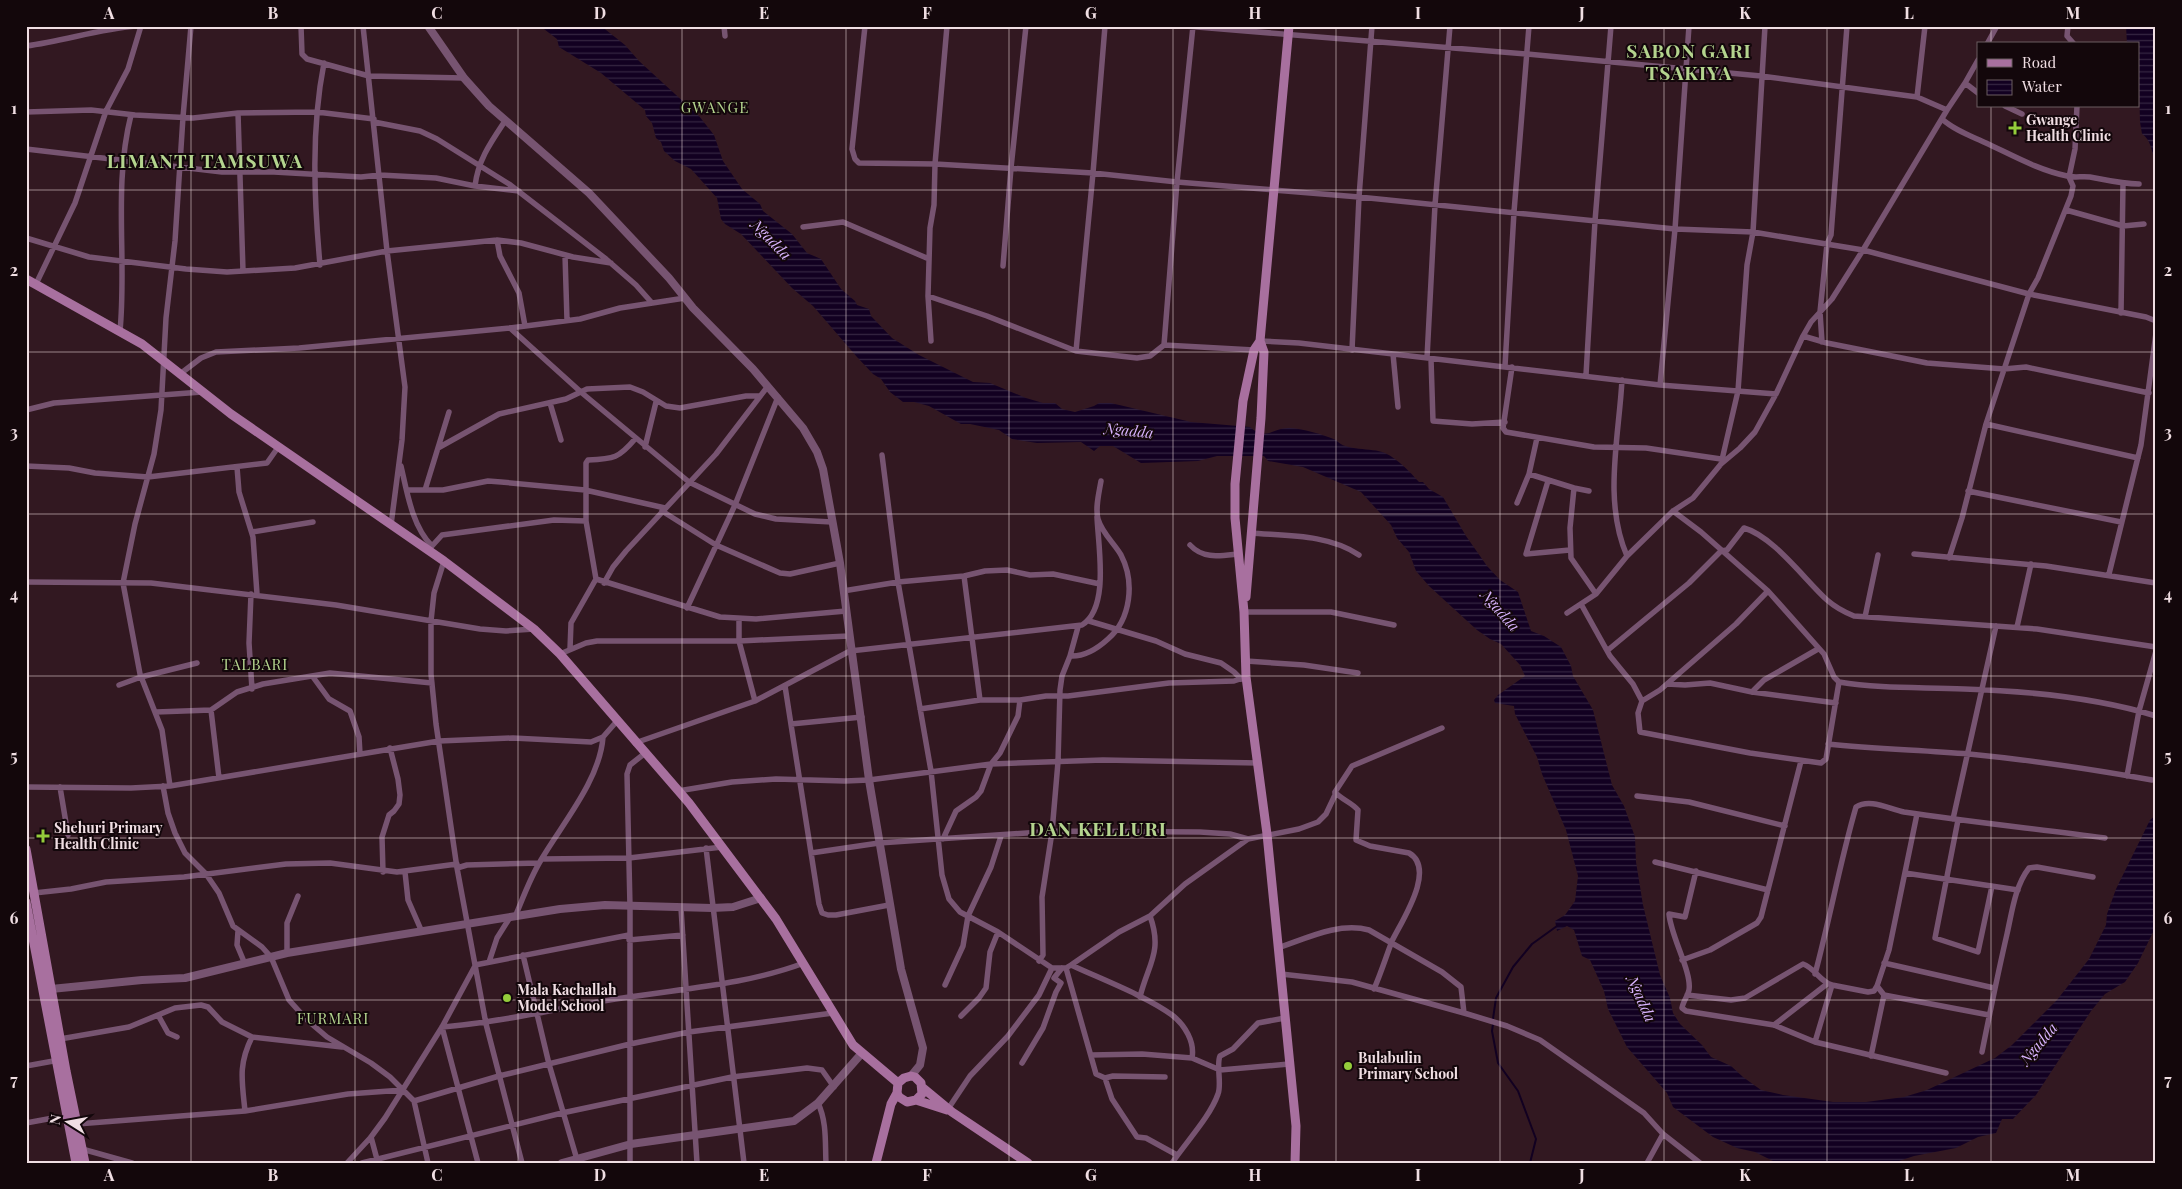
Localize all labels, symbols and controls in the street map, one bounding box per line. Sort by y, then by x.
text: A [103,2,115,23]
text: B [268,2,279,23]
text: C [431,2,443,23]
text: D [594,2,606,23]
text: E [759,2,769,23]
text: F [922,2,932,23]
text: G [1085,2,1097,23]
text: H [1249,2,1262,23]
text: I [1415,2,1421,23]
text: J [1578,2,1585,23]
text: K [1739,2,1751,23]
text: L [1904,2,1914,23]
text: M [2066,2,2081,23]
district label: SABON GARI TSAKIYA [1626,37,1752,85]
legend [1977,42,2140,108]
text: Road [2022,52,2056,72]
text: Water [2021,76,2062,96]
text: 1 [11,97,17,118]
district label: GWANGE [681,97,749,117]
text: 1 [2165,97,2171,118]
place label: Gwange Health Clinic [2026,110,2111,145]
marker: Gwange Health Clinic [2008,121,2022,135]
district label: LIMANTI TAMSUWA [107,147,303,173]
water label: Ngadda [746,213,796,264]
text: 2 [10,259,18,280]
text: 2 [2164,259,2172,280]
water label: Ngadda [1102,417,1155,443]
text: 3 [10,421,18,442]
text: 3 [2164,421,2172,442]
text: 4 [10,583,18,604]
text: 4 [2164,583,2172,604]
water label: Ngadda [1476,584,1524,636]
district label: TALBARI [222,654,288,674]
text: 5 [10,745,18,766]
text: 5 [2164,745,2172,766]
district label: DAN KELLURI [1029,815,1167,841]
place label: Shehuri Primary Health Clinic [54,818,163,853]
marker: Shehuri Primary Health Clinic [36,829,50,843]
text: 6 [10,907,19,928]
text: 6 [2164,907,2173,928]
water label: Ngadda [1622,970,1661,1025]
place label: Mala Kachallah Model School [517,980,617,1015]
marker: Mala Kachallah Model School [501,992,513,1004]
district label: FURMARI [297,1008,369,1028]
water label: Ngadda [2014,1018,2062,1070]
place label: Bulabulin Primary School [1358,1048,1459,1083]
marker: Bulabulin Primary School [1342,1060,1354,1072]
text: 7 [10,1069,18,1090]
text: 7 [2164,1069,2172,1090]
north arrow [42,1096,92,1146]
text: N [44,1113,65,1126]
text: A [103,1164,115,1185]
text: B [268,1164,279,1185]
text: C [431,1164,443,1185]
text: D [594,1164,606,1185]
text: E [759,1164,769,1185]
text: F [922,1164,932,1185]
text: G [1085,1164,1097,1185]
text: H [1249,1164,1262,1185]
text: I [1415,1164,1421,1185]
text: J [1578,1164,1585,1185]
text: K [1739,1164,1751,1185]
text: L [1904,1164,1914,1185]
text: M [2066,1164,2081,1185]

